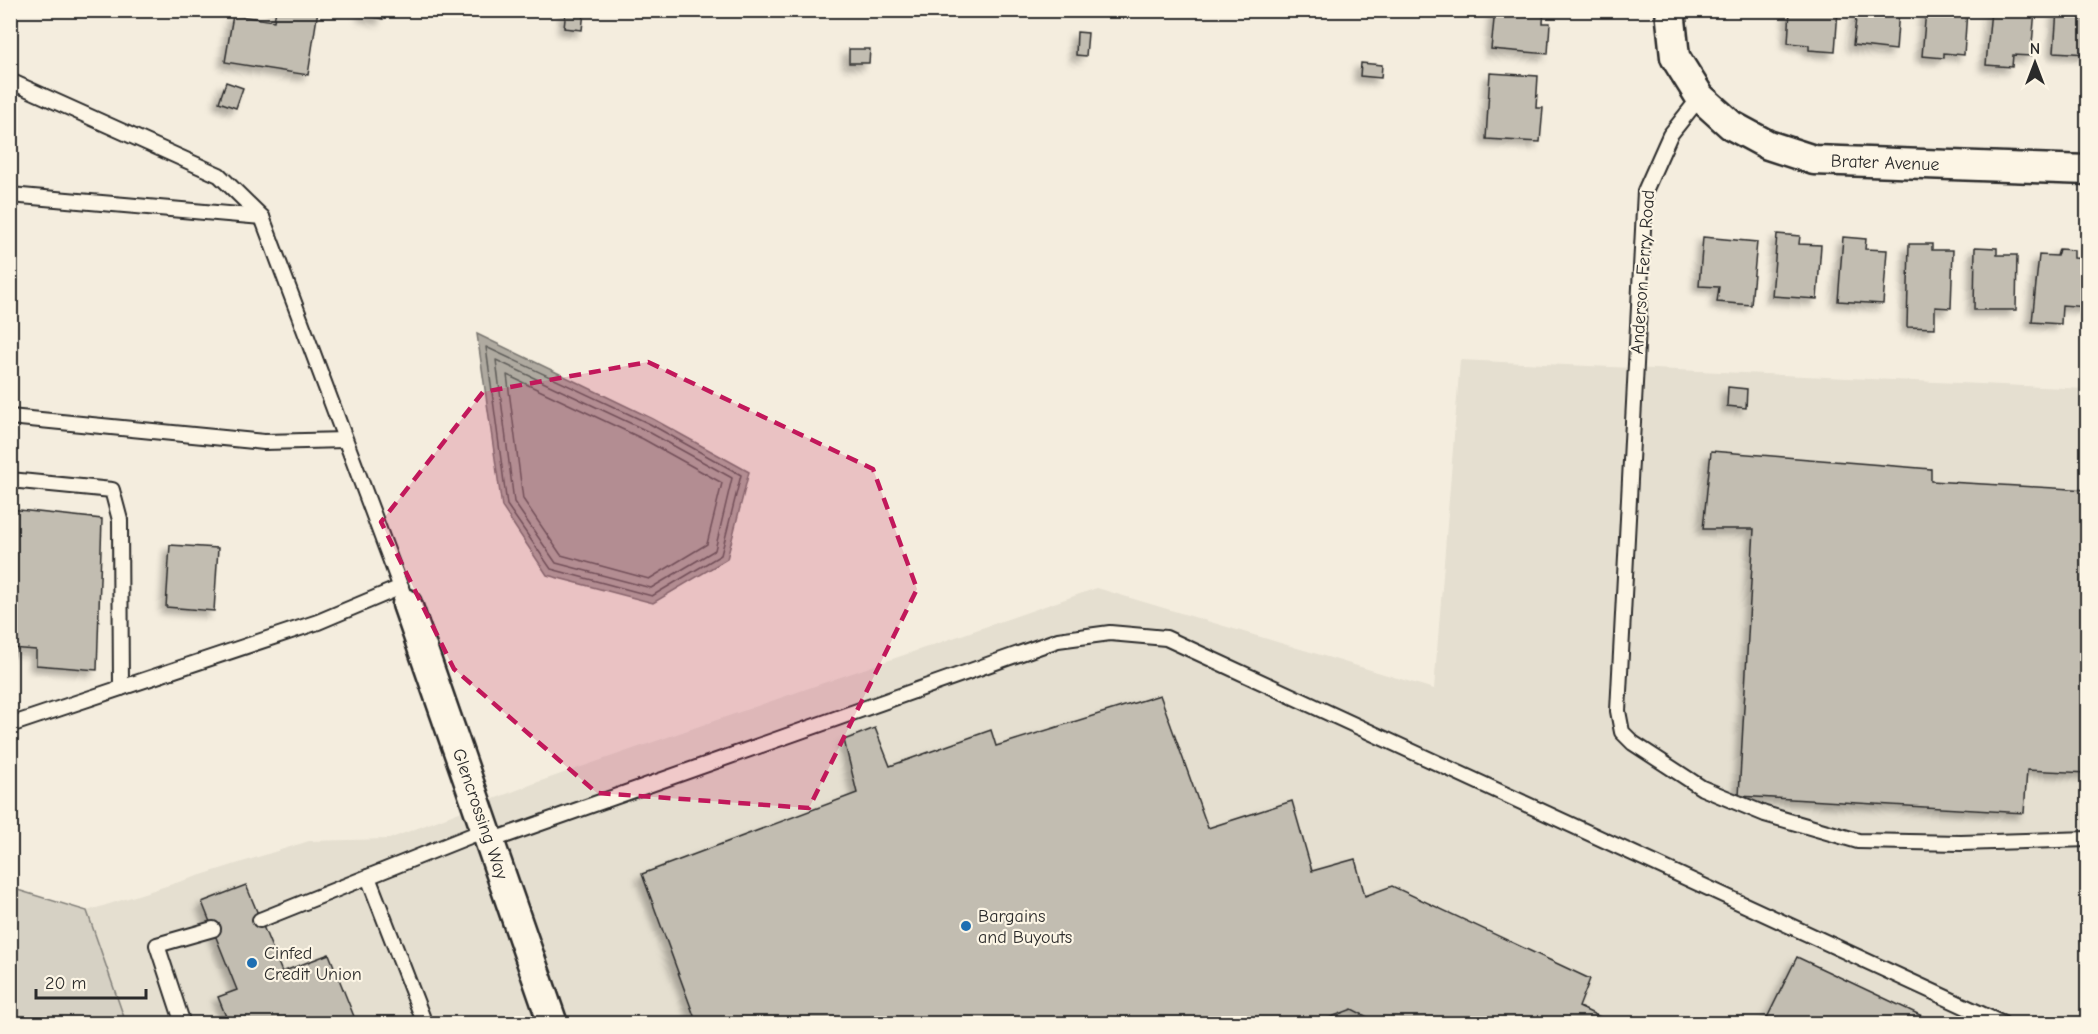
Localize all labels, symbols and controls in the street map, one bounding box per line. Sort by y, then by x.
north arrow [2005,33,2065,93]
text: N [2030,40,2040,58]
street label: Brater Avenue [1830,151,1940,175]
street label: Anderson Ferry Road [1627,189,1659,355]
street label: Glencrossing Way [448,746,513,883]
place label: Bargains and Buyouts [978,906,1072,948]
marker: Bargains and Buyouts [959,919,973,933]
place label: Cinfed Credit Union [264,943,362,985]
marker: Cinfed Credit Union [245,956,259,970]
scale bar [36,962,146,1000]
text: 20 m [45,973,86,994]

